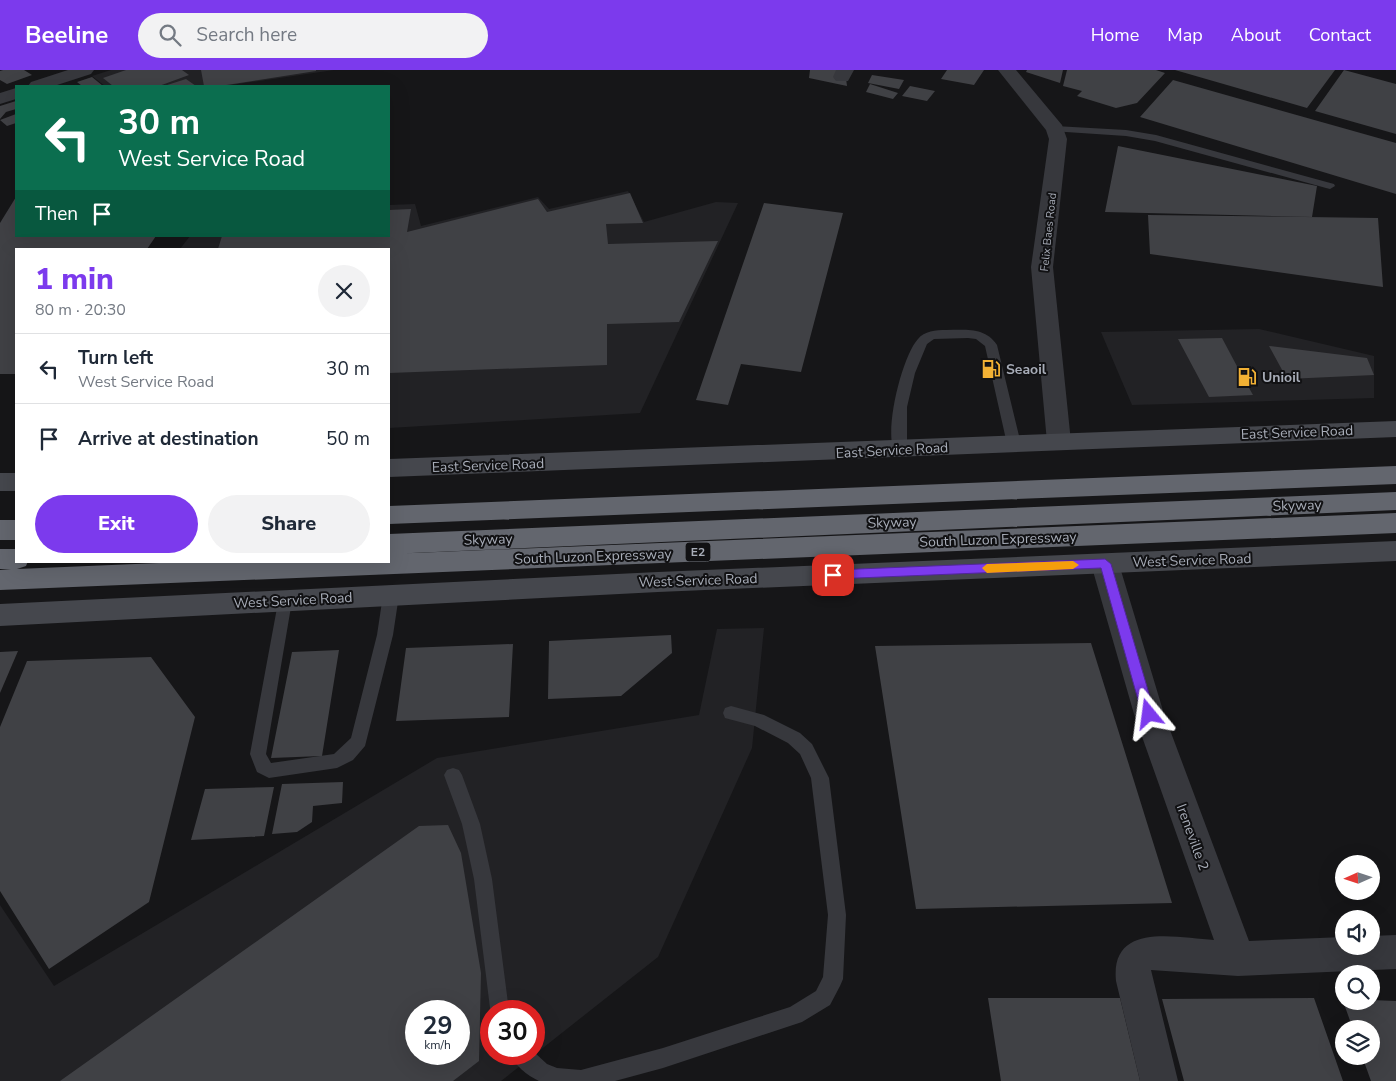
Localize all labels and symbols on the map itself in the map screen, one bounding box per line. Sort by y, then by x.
street label: Felix Baes Road [1037,192,1060,272]
fuel station icon: Seaoil [980,358,1002,380]
place label: Seaoil [1006,360,1047,379]
fuel station icon: Unioil [1236,366,1258,388]
place label: Unioil [1262,368,1301,387]
street label: East Service Road [1240,421,1354,444]
street label: East Service Road [835,438,949,463]
street label: East Service Road [431,454,545,477]
street label: Skyway [1272,495,1323,516]
street label: Skyway [867,512,918,533]
street label: South Luzon Expressway [919,527,1078,552]
street label: Skyway [463,529,514,550]
road number: E2 [686,542,710,562]
street label: South Luzon Expressway [514,544,673,569]
street label: West Service Road [1132,549,1252,572]
pin [812,554,854,596]
street label: West Service Road [638,569,758,592]
street label: West Service Road [233,588,353,613]
position arrow [1122,687,1174,739]
street label: Ireneville 2 [1172,801,1213,873]
north arrow [1335,855,1380,900]
speed limit sign: 30 [480,1000,545,1065]

